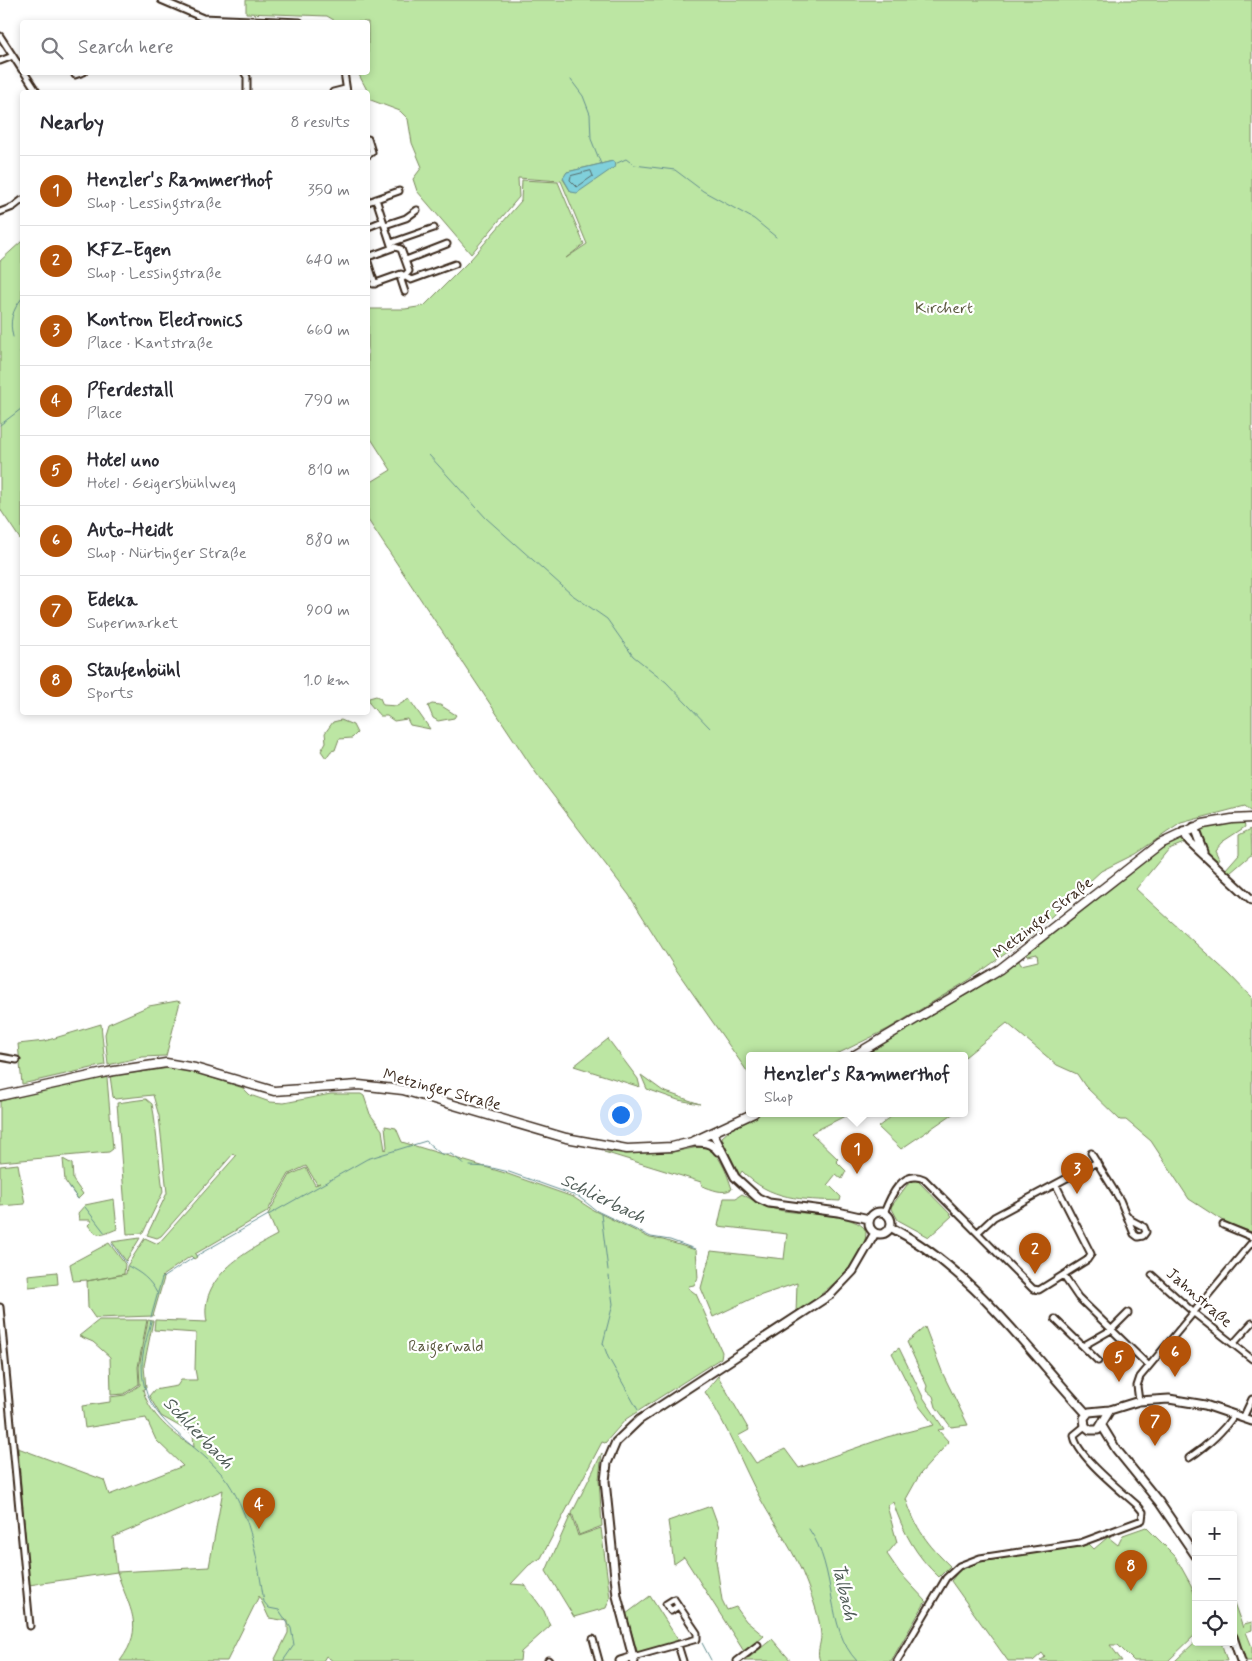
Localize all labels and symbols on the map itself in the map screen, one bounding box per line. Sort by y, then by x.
park label: Kirchert [915,298,973,319]
street label: Metzinger Straße [989,872,1098,964]
street label: Metzinger Straße [380,1064,504,1117]
your location [608,1102,634,1128]
pin: 1 [841,1133,873,1174]
pin: 3 [1061,1153,1093,1194]
water label: Schlierbach [557,1168,650,1230]
pin: 2 [1019,1233,1051,1274]
street label: Jahnstraße [1162,1263,1237,1333]
park label: Raigerwald [408,1336,484,1358]
pin: 6 [1159,1336,1191,1377]
pin: 5 [1103,1341,1135,1382]
water label: Schlierbach [158,1392,239,1475]
pin: 7 [1139,1405,1171,1446]
pin: 4 [243,1488,275,1529]
pin: 8 [1115,1550,1147,1591]
water label: Talbach [826,1561,862,1623]

